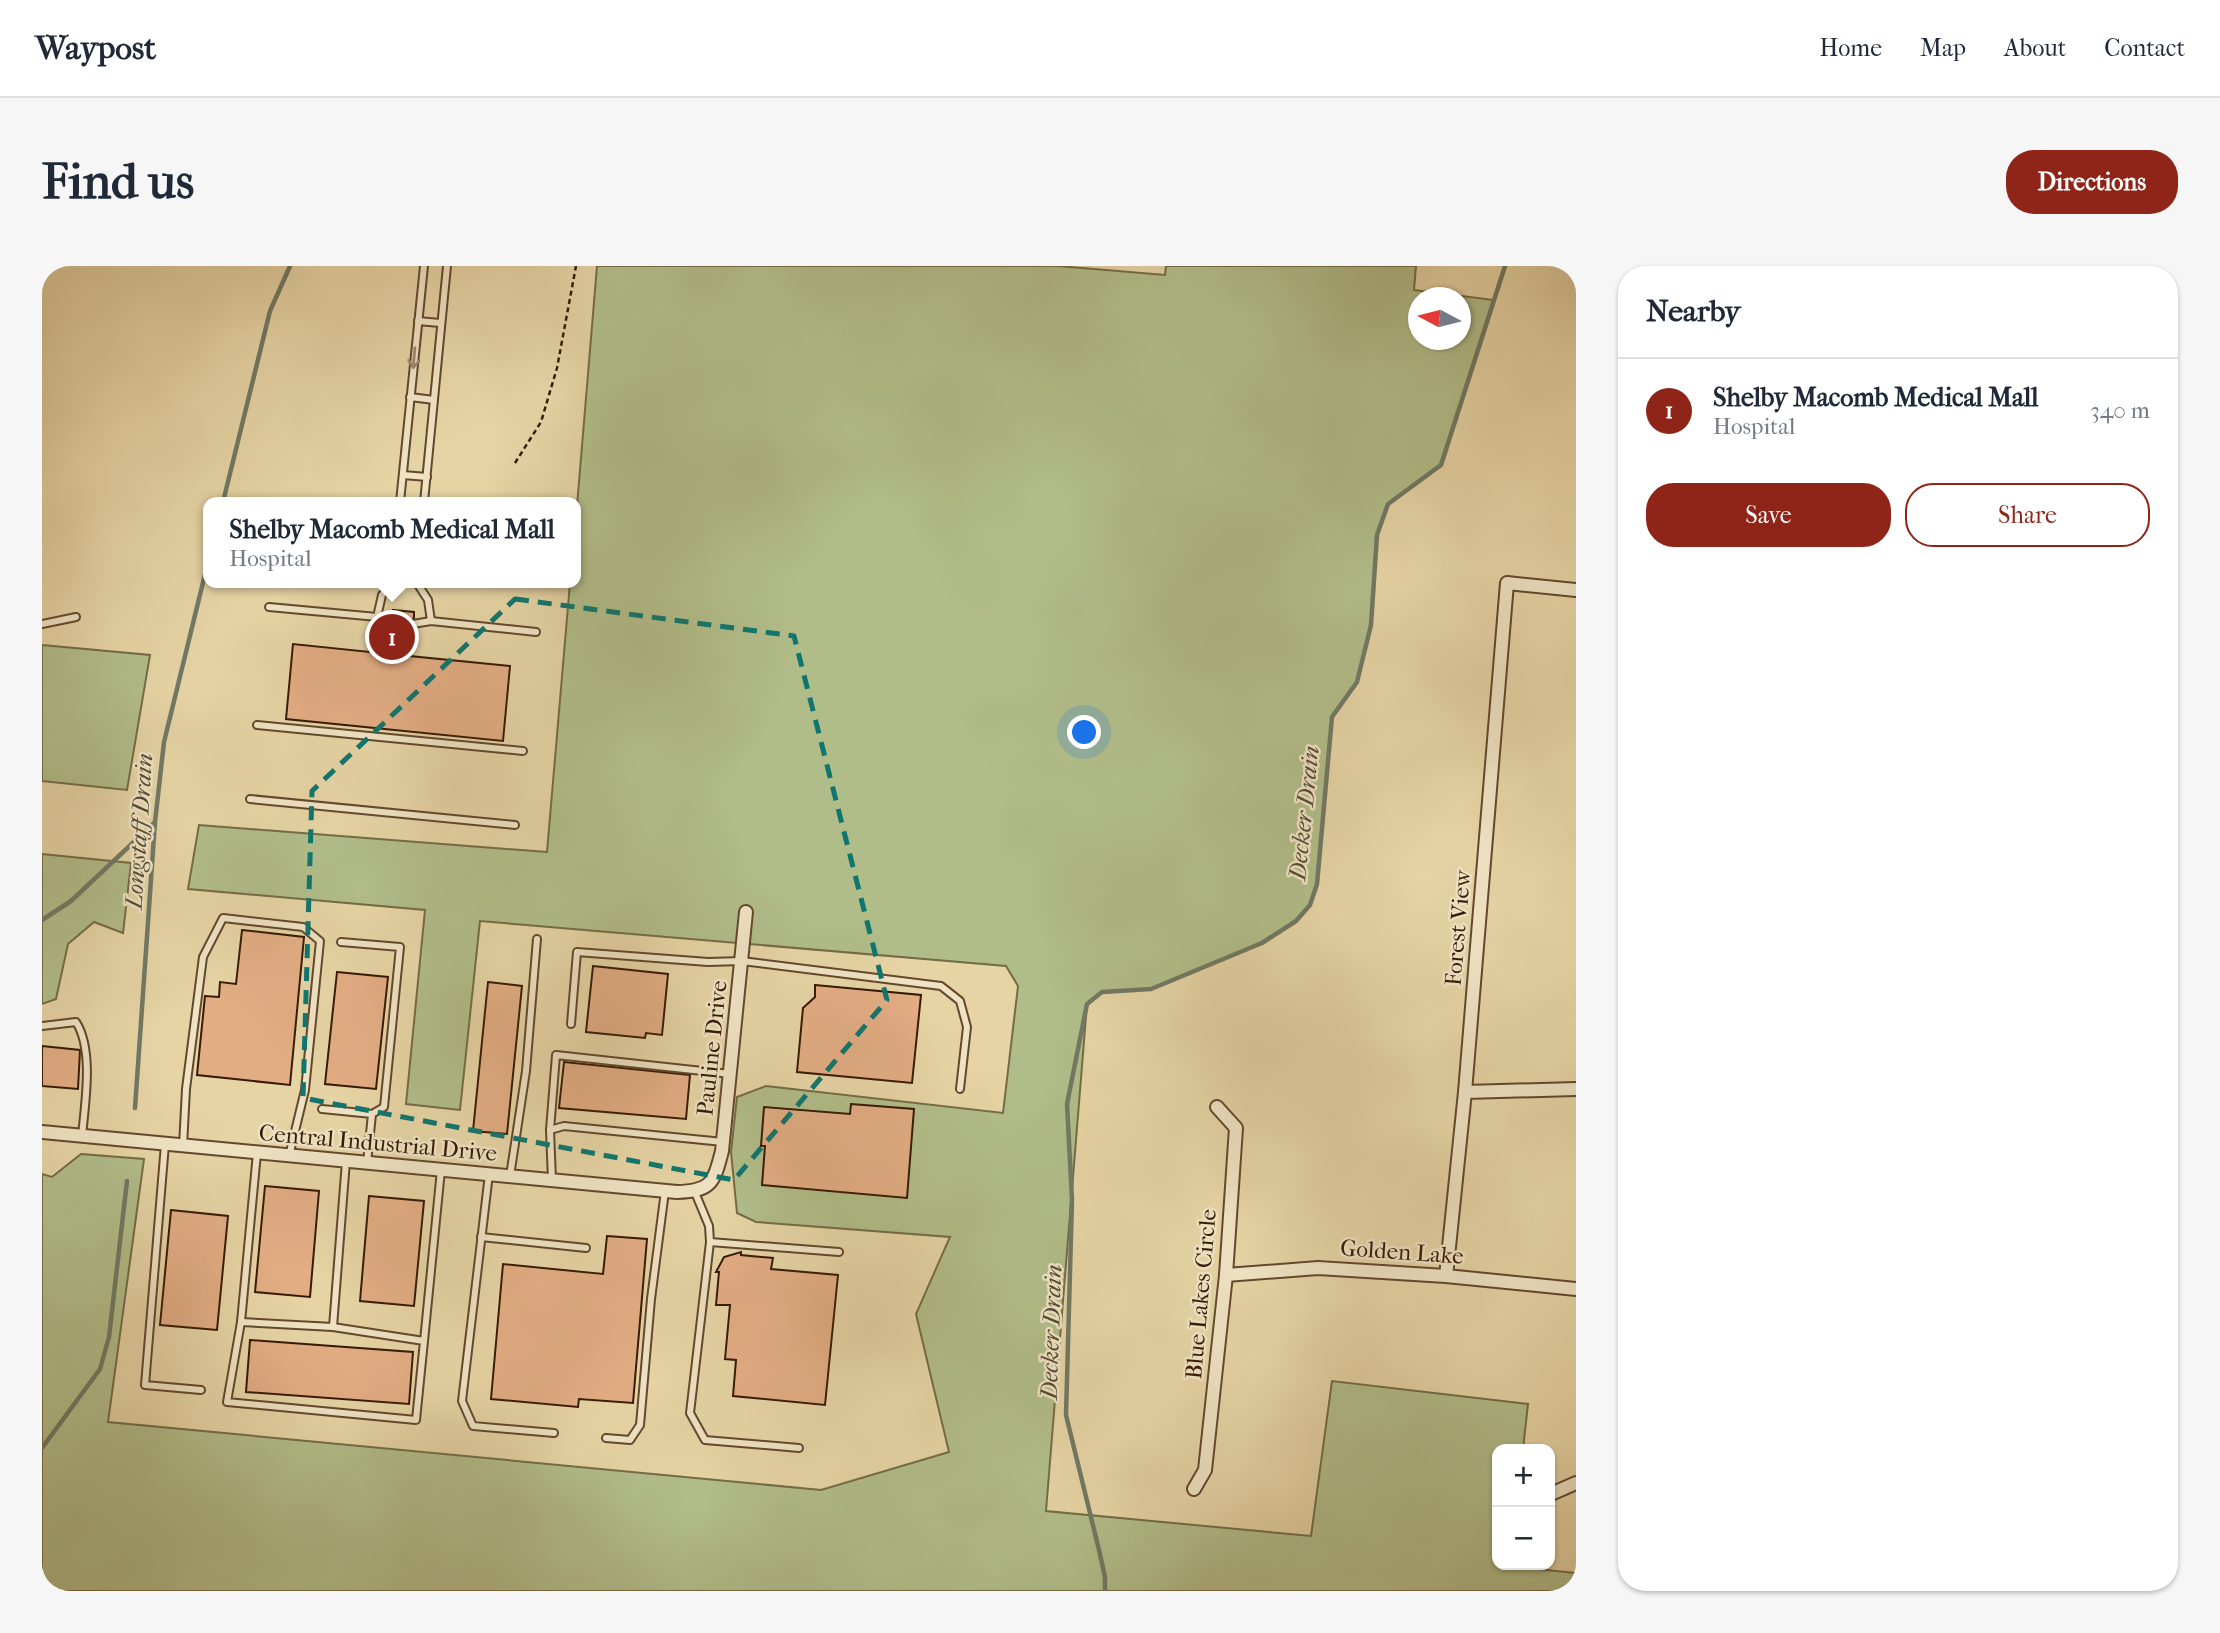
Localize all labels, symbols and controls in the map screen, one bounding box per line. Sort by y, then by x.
text: Waypost [35,29,156,68]
text: Home [1820,34,1882,62]
text: Map [1920,34,1966,62]
text: About [2004,34,2066,62]
text: Contact [2104,34,2185,62]
button: Directions [2006,150,2178,214]
text: Find us [42,153,194,211]
north arrow [1408,287,1471,350]
text: Nearby [1646,294,1741,329]
one-way arrow [407,346,420,369]
text: Shelby Macomb Medical Mall [1713,382,2039,413]
text: 1 [1665,397,1673,424]
text: 340 m [2090,397,2150,424]
text: Hospital [1713,413,1795,440]
button: Save [1646,483,1891,547]
button: Share [1905,483,2150,547]
popup [203,497,581,588]
text: Shelby Macomb Medical Mall [229,514,555,545]
text: Hospital [229,545,312,572]
pin: 1 [369,611,415,663]
your location [1067,715,1101,749]
water label: Decker Drain [1283,744,1325,884]
water label: Longstaff Drain [119,752,158,912]
street label: Forest View [1439,868,1477,987]
street label: Pauline Drive [691,979,733,1117]
street label: Central Industrial Drive [258,1119,498,1167]
street label: Blue Lakes Circle [1180,1208,1222,1380]
street label: Golden Lake [1339,1234,1465,1270]
water label: Decker Drain [1035,1264,1067,1402]
map controls [1492,1444,1555,1570]
button: + [1492,1444,1555,1507]
button: − [1492,1507,1555,1570]

